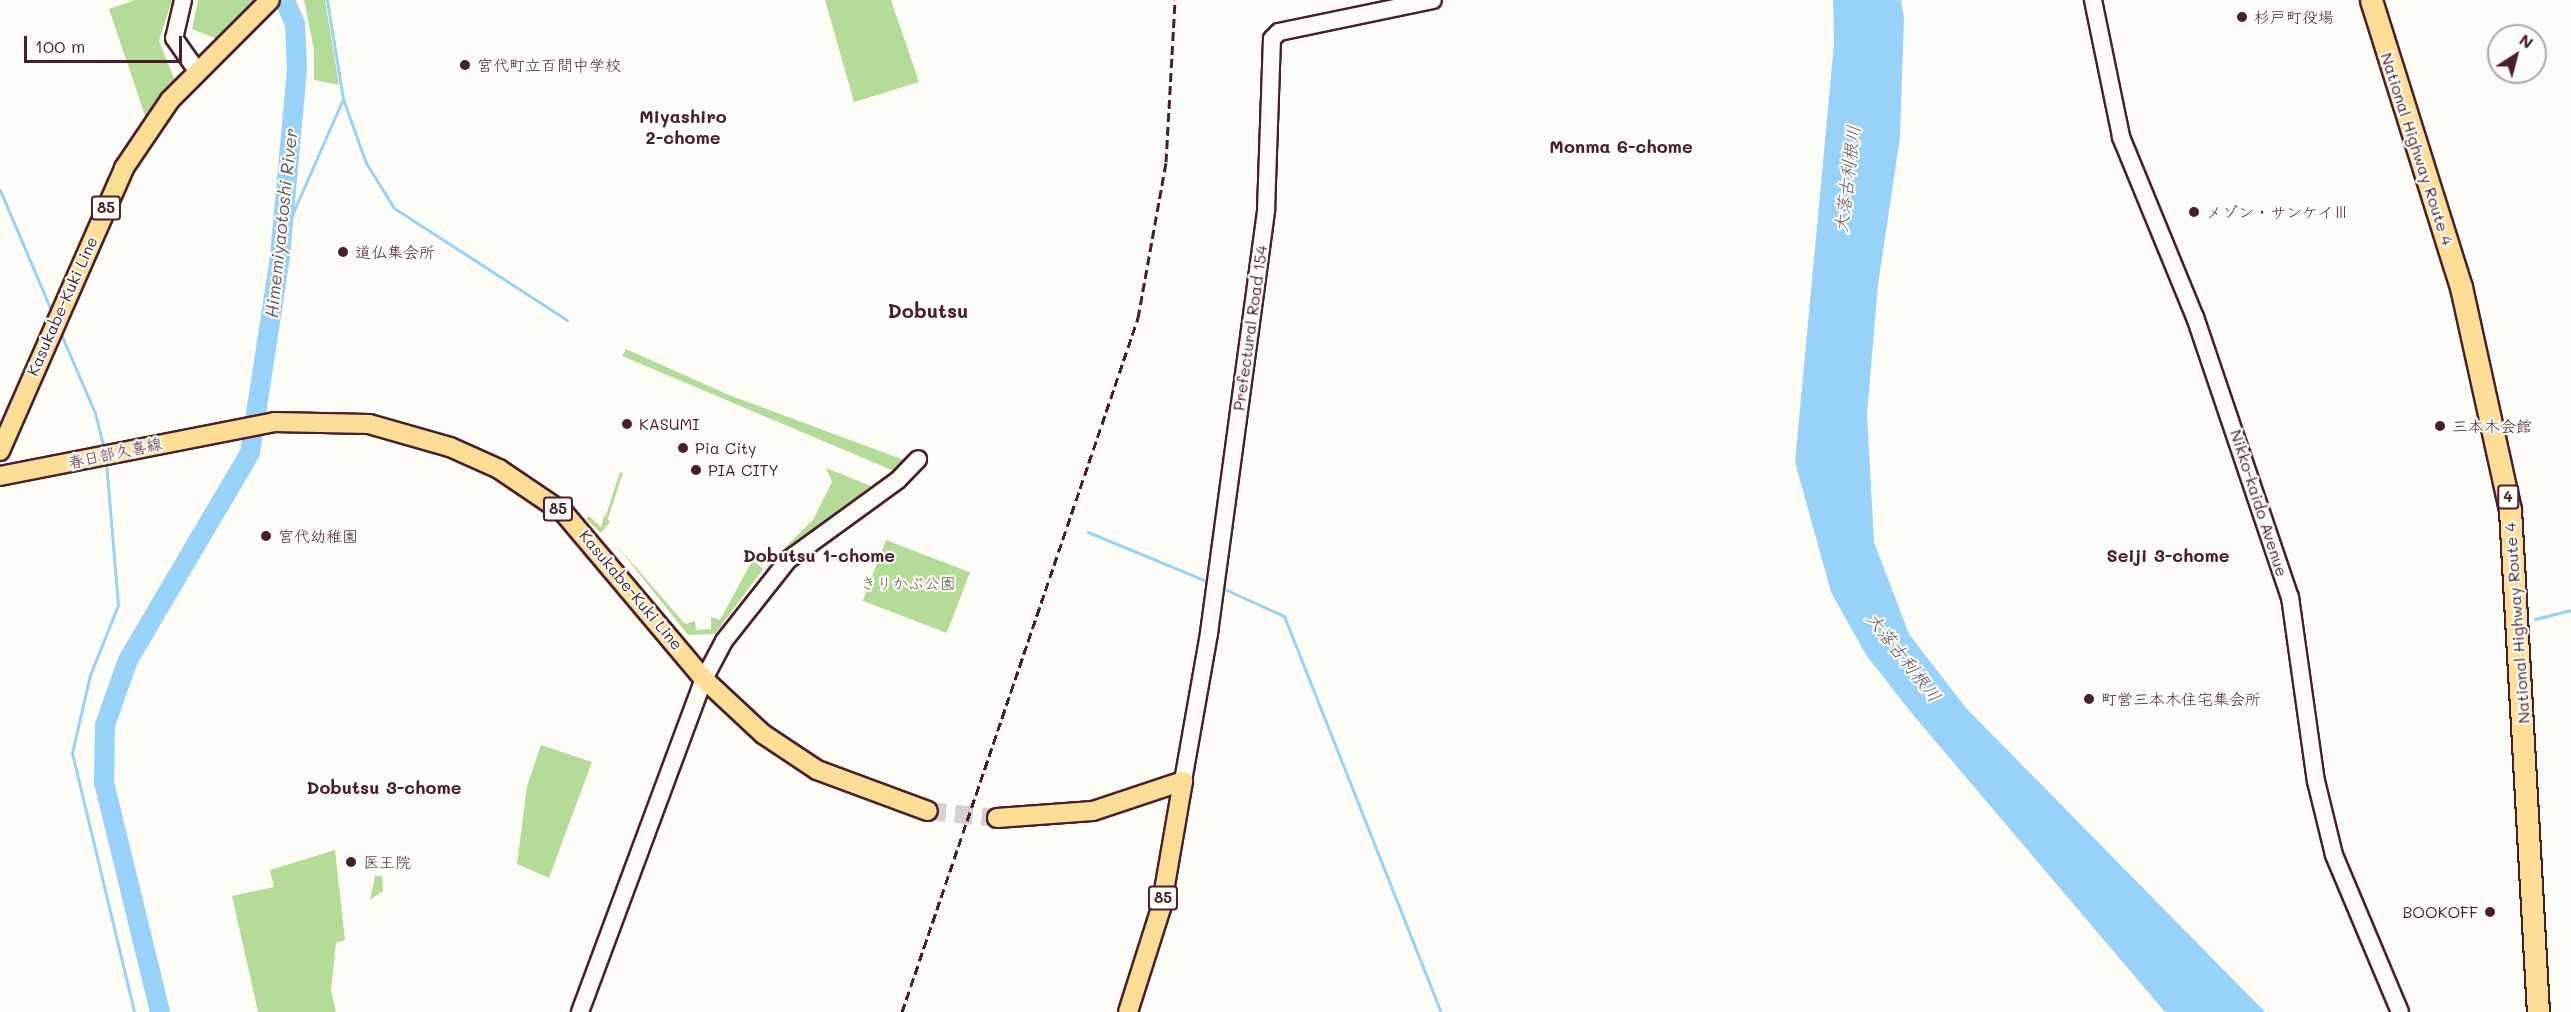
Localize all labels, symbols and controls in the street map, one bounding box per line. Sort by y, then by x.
place label: 杉戸町役場 [2254,7,2334,27]
marker: 杉戸町役場 [2235,10,2249,24]
scale bar [27,24,184,62]
north arrow [2487,24,2547,84]
text: N [2516,29,2538,53]
text: 100 m [35,34,85,58]
street label: National Highway Route 4 [2377,50,2457,248]
place label: 宮代町立百間中学校 [477,55,621,75]
marker: 宮代町立百間中学校 [458,58,472,72]
district label: Miyashiro 2-chome [639,106,727,148]
water label: 大落古利根川 [1830,124,1864,234]
water label: Himemiyaotoshi River [260,127,302,319]
district label: Monma 6-chome [1549,135,1693,157]
road number: 85 [90,196,122,220]
place label: メゾン・サンケイⅢ [2206,202,2350,222]
marker: メゾン・サンケイⅢ [2187,205,2201,219]
street label: Kasukabe-Kuki Line [23,233,101,379]
place label: 道仏集会所 [355,242,435,262]
street label: Prefectural Road 154 [1229,244,1271,412]
marker: 道仏集会所 [336,245,350,259]
district label: Dobutsu [887,298,969,322]
place label: KASUMI [639,414,699,434]
place label: 三本木会館 [2452,416,2532,436]
marker: KASUMI [620,417,634,431]
marker: 三本木会館 [2433,419,2447,433]
street label: Nikko-kaido Avenue [2226,427,2292,579]
street label: 春日部久喜線 [66,434,164,472]
place label: Pia City [695,438,756,458]
marker: Pia City [676,441,690,455]
place label: PIA CITY [708,460,779,480]
marker: PIA CITY [689,463,703,477]
road number: 4 [2496,485,2520,509]
road number: 85 [542,497,574,521]
street label: National Highway Route 4 [2500,522,2534,724]
place label: 宮代幼稚園 [278,526,358,546]
street label: Kasukabe-Kuki Line [575,526,687,654]
marker: 宮代幼稚園 [259,529,273,543]
district label: Dobutsu 1-chome [743,544,895,566]
district label: Seiji 3-chome [2107,544,2229,566]
park label: きりかぶ公園 [860,573,956,593]
water label: 大落古利根川 [1862,608,1946,706]
place label: 町営三本木住宅集会所 [2101,689,2261,709]
marker: 町営三本木住宅集会所 [2082,692,2096,706]
district label: Dobutsu 3-chome [306,776,462,798]
place label: 医王院 [363,852,411,872]
marker: 医王院 [344,855,358,869]
road number: 85 [1146,886,1180,910]
place label: BOOKOFF [2402,902,2478,922]
marker: BOOKOFF [2483,905,2497,919]

